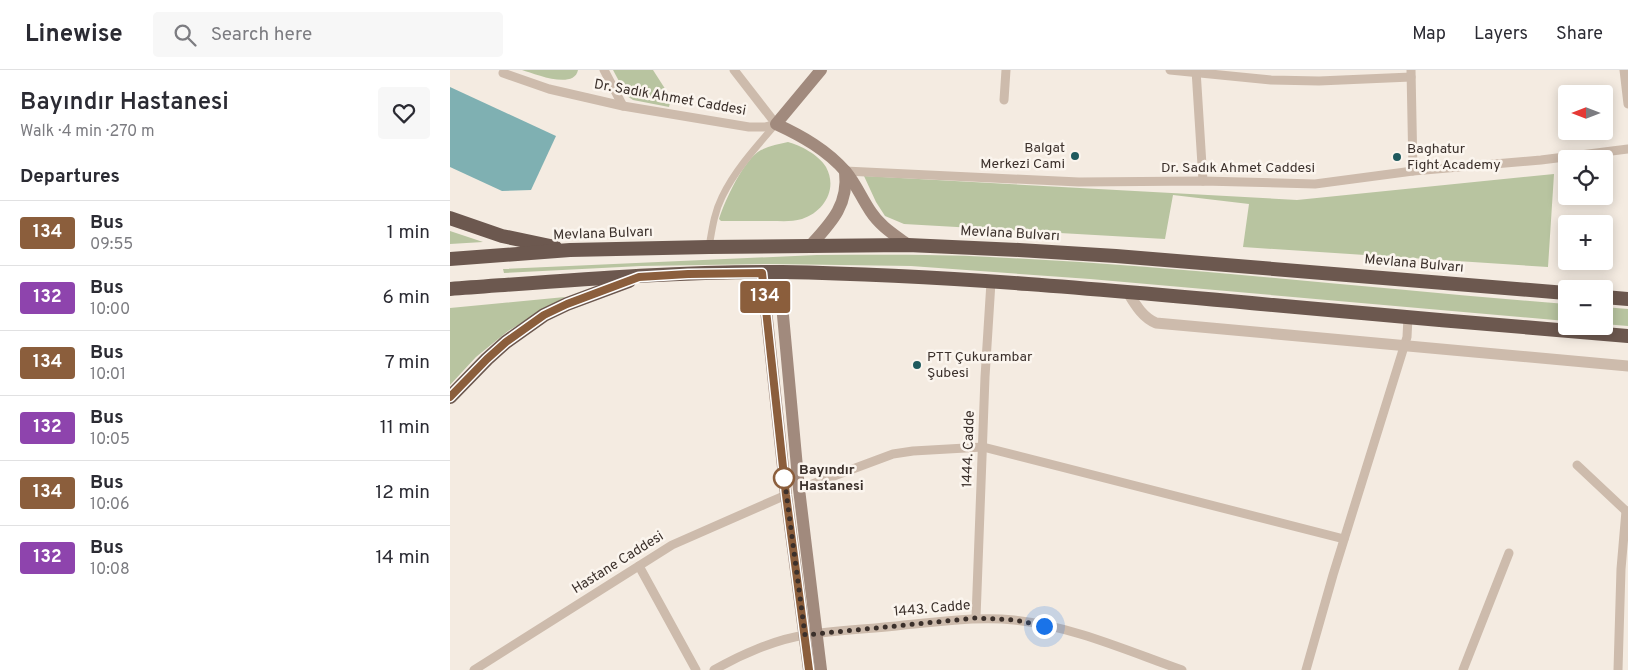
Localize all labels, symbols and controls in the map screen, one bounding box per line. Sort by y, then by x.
search box [153,12,503,57]
text: Linewise [25,20,123,50]
icon: search [171,21,199,49]
text: Search here [211,23,312,47]
text: Map [1412,23,1446,46]
text: Layers [1474,23,1528,46]
text: Share [1556,23,1603,46]
street label: Dr. Sadık Ahmet Caddesi [593,76,747,120]
north arrow [1558,85,1612,140]
map controls [1558,85,1613,335]
button: heart [378,87,430,139]
text: Bayındır Hastanesi [20,88,229,118]
text: Walk · 4 min · 270 m [20,122,155,142]
place label: Balgat Merkezi Cami [980,140,1065,173]
place label: Baghatur Fight Academy [1407,141,1501,174]
marker: Balgat Merkezi Cami [1069,150,1081,162]
button: locate [1558,150,1613,205]
marker: Baghatur Fight Academy [1391,151,1403,163]
street label: Dr. Sadık Ahmet Caddesi [1161,160,1315,177]
text: Departures [20,165,120,189]
text: Bus [90,211,124,235]
button: + [1558,215,1613,270]
text: 134 [33,221,62,244]
text: 1 min [387,221,430,245]
street label: Mevlana Bulvarı [960,223,1060,245]
street label: Mevlana Bulvarı [553,224,653,244]
text: 09:55 [90,235,133,255]
street label: Mevlana Bulvarı [1364,251,1464,277]
text: Bus [90,276,124,300]
button: − [1558,280,1613,335]
line badge: 134 [736,281,794,313]
text: 134 [750,285,780,308]
text: 132 [33,286,62,309]
text: 6 min [383,286,430,310]
text: 10:00 [90,300,130,320]
text: Bus [90,341,124,365]
place label: PTT Çukurambar Şubesi [927,349,1033,382]
text: 134 [33,351,62,374]
text: 7 min [385,351,430,375]
marker: PTT Çukurambar Şubesi [911,359,923,371]
text: 10:01 [90,365,126,385]
text: Bus [90,406,124,430]
street label: 1444. Cadde [959,410,979,488]
text: 132 [33,416,62,439]
text: 11 min [380,416,430,440]
text: 10:05 [90,430,130,450]
place label: Bayındır Hastanesi [799,462,864,495]
marker: Bayındır Hastanesi [773,467,795,489]
text: Bus [90,471,124,495]
text: 134 [33,481,62,504]
text: 12 min [375,481,430,505]
text: 10:06 [90,495,130,515]
street label: Hastane Caddesi [569,528,667,598]
text: Bus [90,536,124,560]
text: 132 [33,546,62,569]
text: 14 min [375,546,430,570]
text: 10:08 [90,560,130,580]
street label: 1443. Cadde [893,597,971,621]
your location [1032,614,1057,639]

